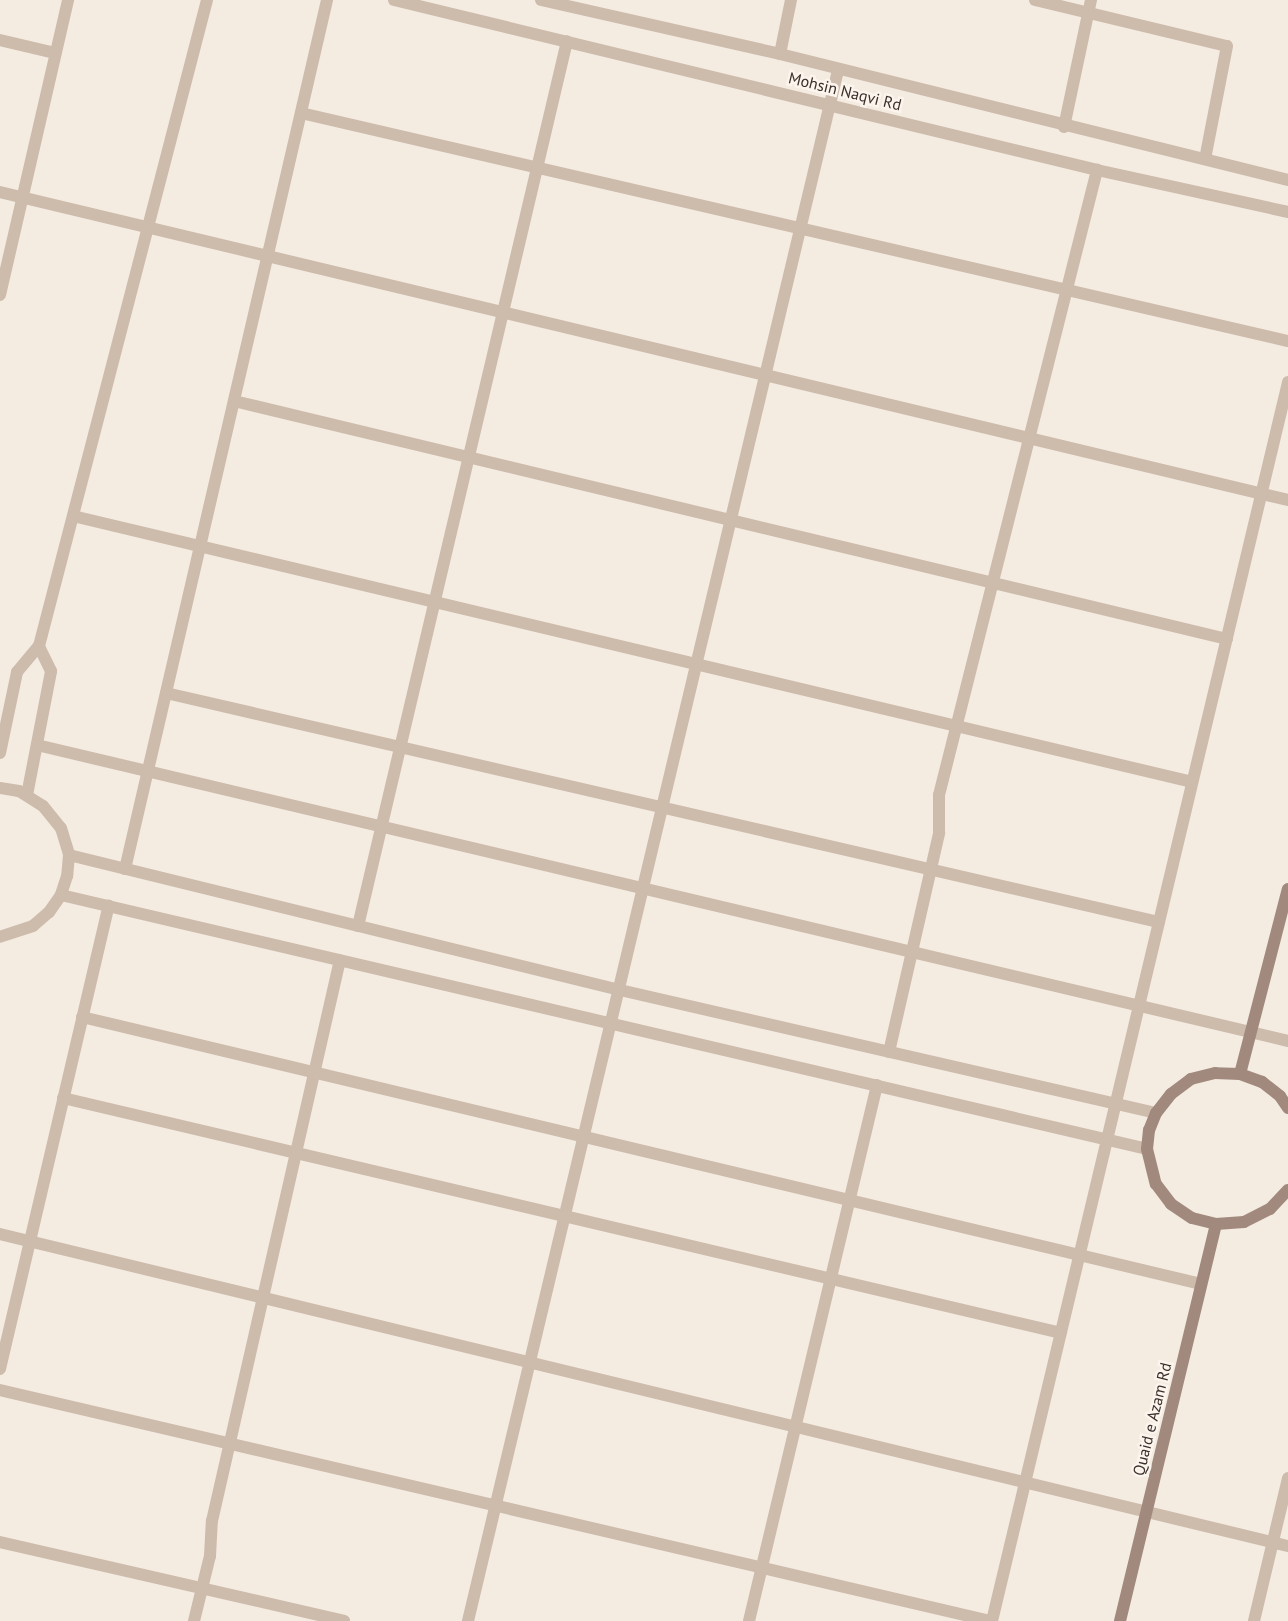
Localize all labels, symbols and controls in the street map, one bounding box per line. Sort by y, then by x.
street label: Mohsin Naqvi Rd [787,68,903,114]
street label: Quaid e Azam Rd [1129,1360,1175,1478]

